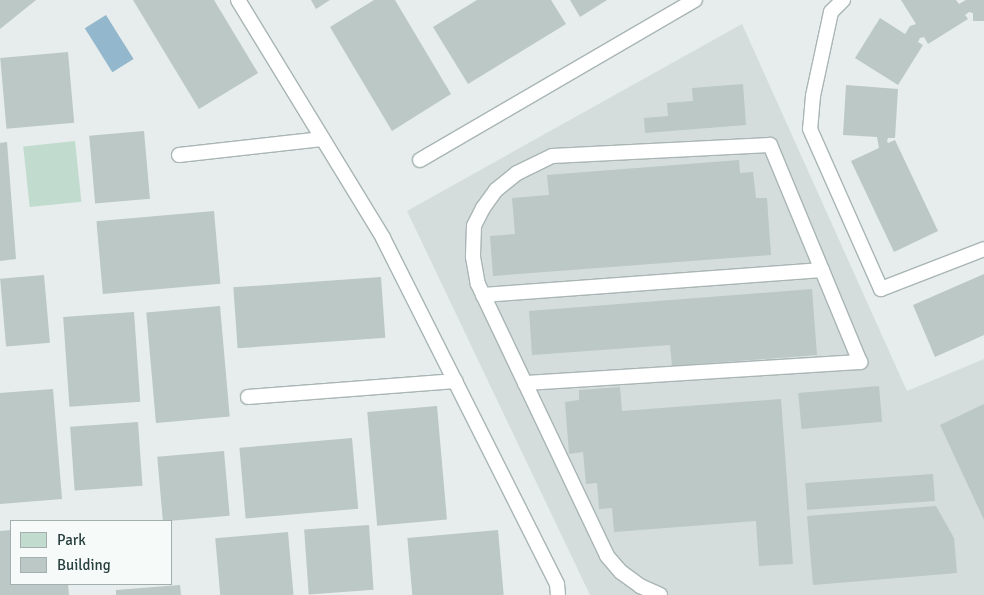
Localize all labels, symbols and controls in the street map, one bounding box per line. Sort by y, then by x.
legend [10,520,172,585]
text: Park [57,531,86,549]
text: Building [57,556,111,574]

